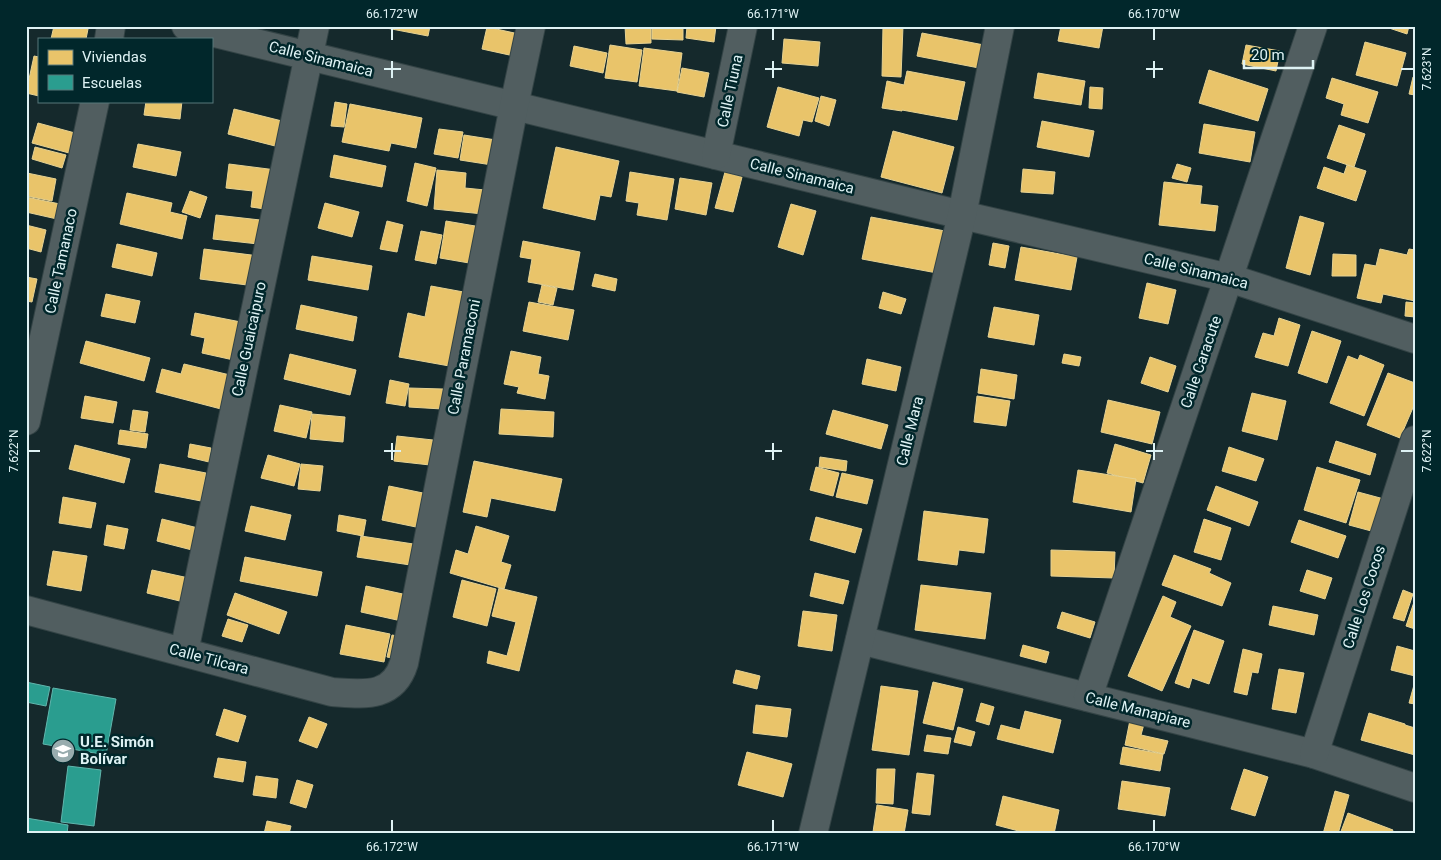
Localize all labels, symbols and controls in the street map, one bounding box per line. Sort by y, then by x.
text: 66.172°W [366,7,418,21]
text: 66.171°W [747,7,799,21]
text: 66.170°W [1128,7,1180,21]
street label: Calle Sinamaica [267,37,375,81]
legend [38,38,212,102]
scale bar [1244,38,1312,70]
text: 20 m [1251,46,1285,64]
text: 7.623°N [1420,47,1434,91]
text: Viviendas [82,48,147,66]
street label: Calle Tiuna [714,53,746,129]
text: Escuelas [82,74,142,92]
street label: Calle Sinamaica [748,154,856,198]
street label: Calle Tamanaco [41,207,81,315]
street label: Calle Sinamaica [1142,249,1250,293]
street label: Calle Guaicaipuro [228,280,270,398]
street label: Calle Paramaconi [444,298,484,416]
street label: Calle Caracute [1177,313,1225,411]
street label: Calle Mara [893,394,927,468]
text: 7.622°N [7,429,21,473]
text: 7.622°N [1420,429,1434,473]
street label: Calle Los Cocos [1339,543,1389,651]
street label: Calle Tilcara [167,640,251,678]
street label: Calle Manapiare [1084,688,1192,732]
place label: U.E. Simón Bolívar [80,733,154,768]
school or university icon: U.E. Simón Bolívar [50,738,76,764]
text: 66.172°W [366,840,418,854]
text: 66.171°W [747,840,799,854]
text: 66.170°W [1128,840,1180,854]

